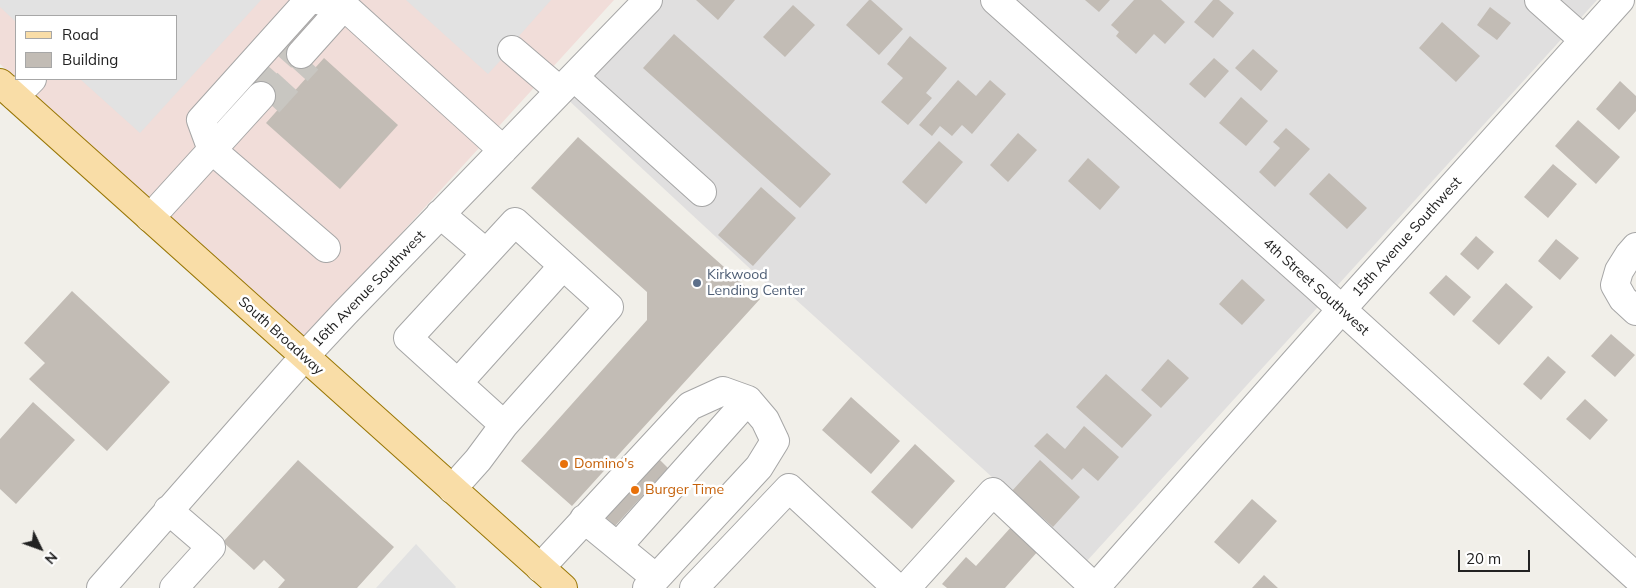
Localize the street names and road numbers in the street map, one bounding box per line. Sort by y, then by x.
street label: 15th Avenue Southwest [1349,174,1465,300]
street label: 16th Avenue Southwest [309,227,429,351]
street label: 4th Street Southwest [1260,235,1372,339]
street label: South Broadway [235,293,327,379]

